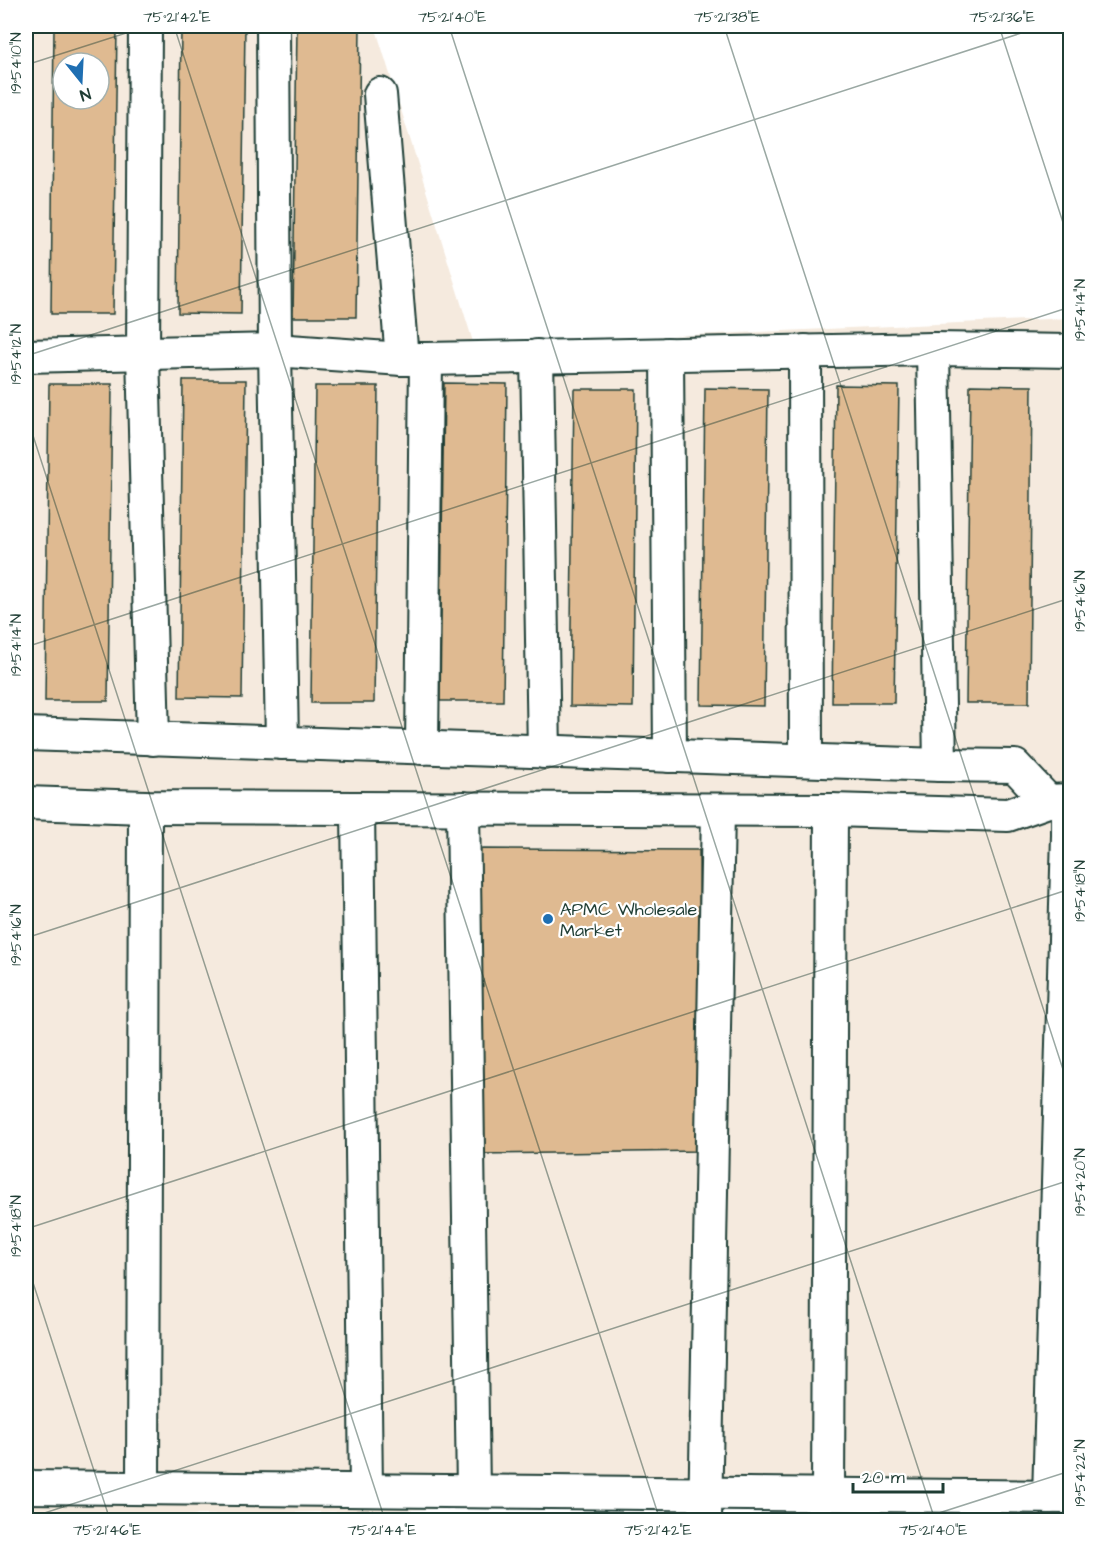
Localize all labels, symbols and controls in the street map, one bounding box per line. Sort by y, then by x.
text: 75°21'42"E [143,7,211,28]
text: 75°21'40"E [418,7,486,28]
text: 75°21'38"E [694,7,760,28]
text: 75°21'36"E [969,7,1035,28]
text: 19°54'10"N [6,32,27,94]
north arrow [51,51,111,111]
text: N [77,82,93,106]
text: 19°54'14"N [1070,279,1091,341]
text: 19°54'12"N [6,324,27,384]
text: 19°54'16"N [1070,570,1091,632]
text: 19°54'14"N [6,614,27,676]
text: 19°54'18"N [1070,860,1091,922]
place label: APMC Wholesale Market [560,897,697,943]
text: 19°54'16"N [6,904,27,966]
marker: APMC Wholesale Market [541,912,555,926]
text: 19°54'20"N [1070,1148,1091,1216]
text: 19°54'18"N [6,1195,27,1257]
text: 19°54'22"N [1070,1439,1091,1507]
scale bar [853,1456,943,1494]
text: 20 m [862,1465,905,1490]
text: 75°21'46"E [73,1520,141,1541]
text: 75°21'44"E [348,1520,417,1541]
text: 75°21'42"E [624,1520,692,1541]
text: 75°21'40"E [899,1520,967,1541]

